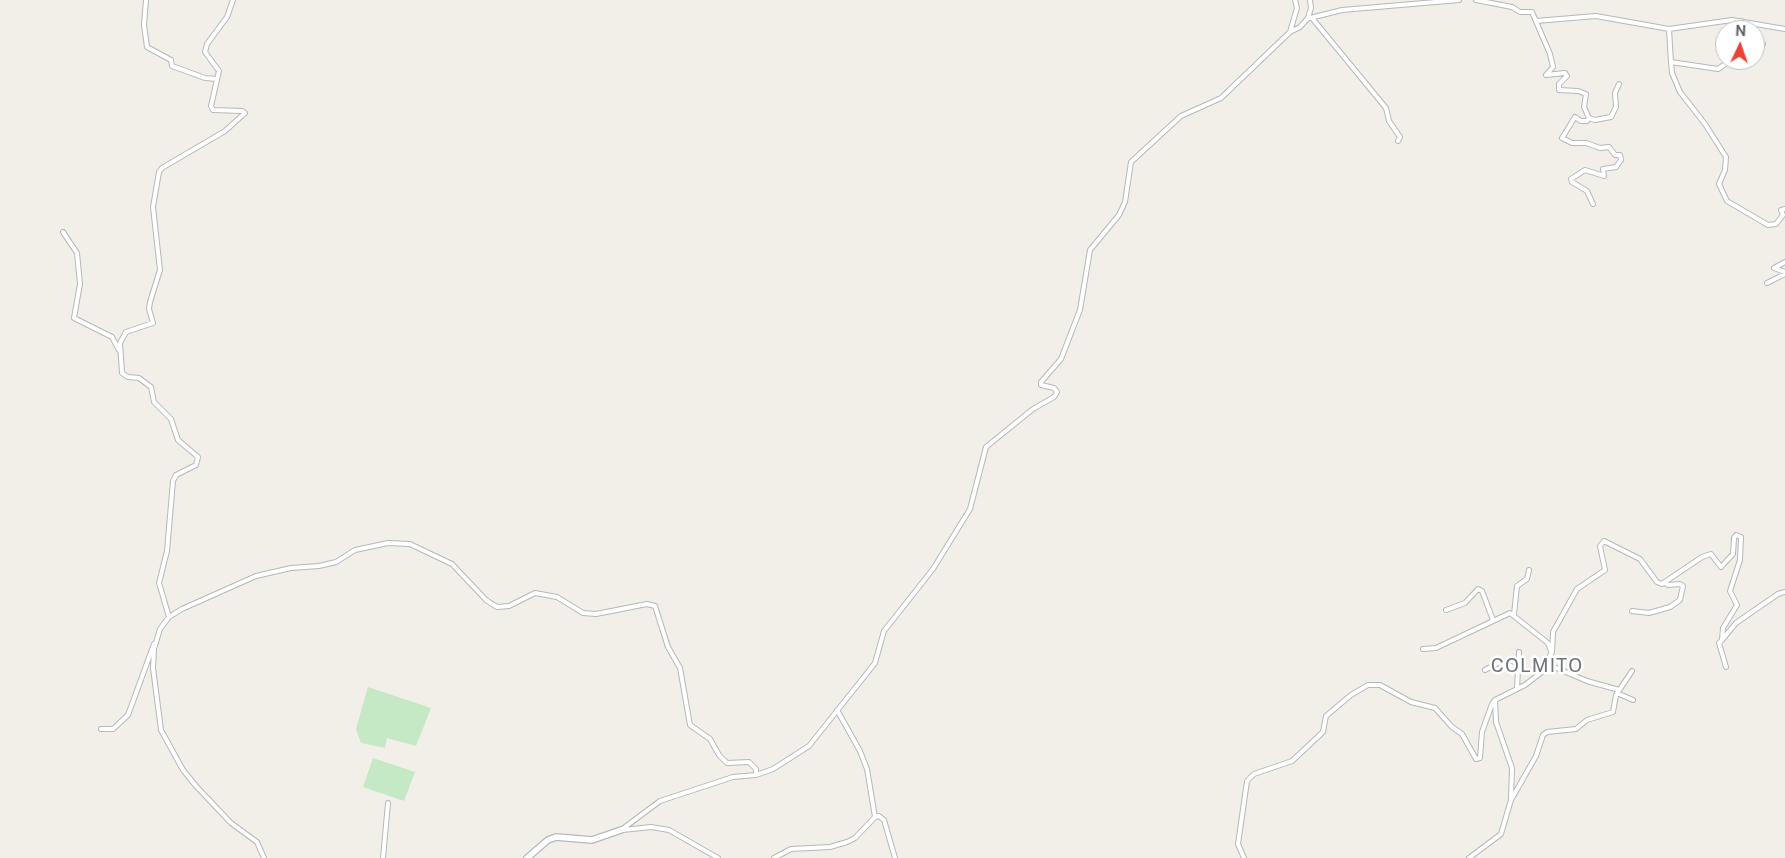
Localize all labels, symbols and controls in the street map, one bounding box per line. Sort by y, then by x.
north arrow [1715,20,1765,70]
text: N [1735,23,1747,39]
district label: COLMITO [1490,655,1584,677]

